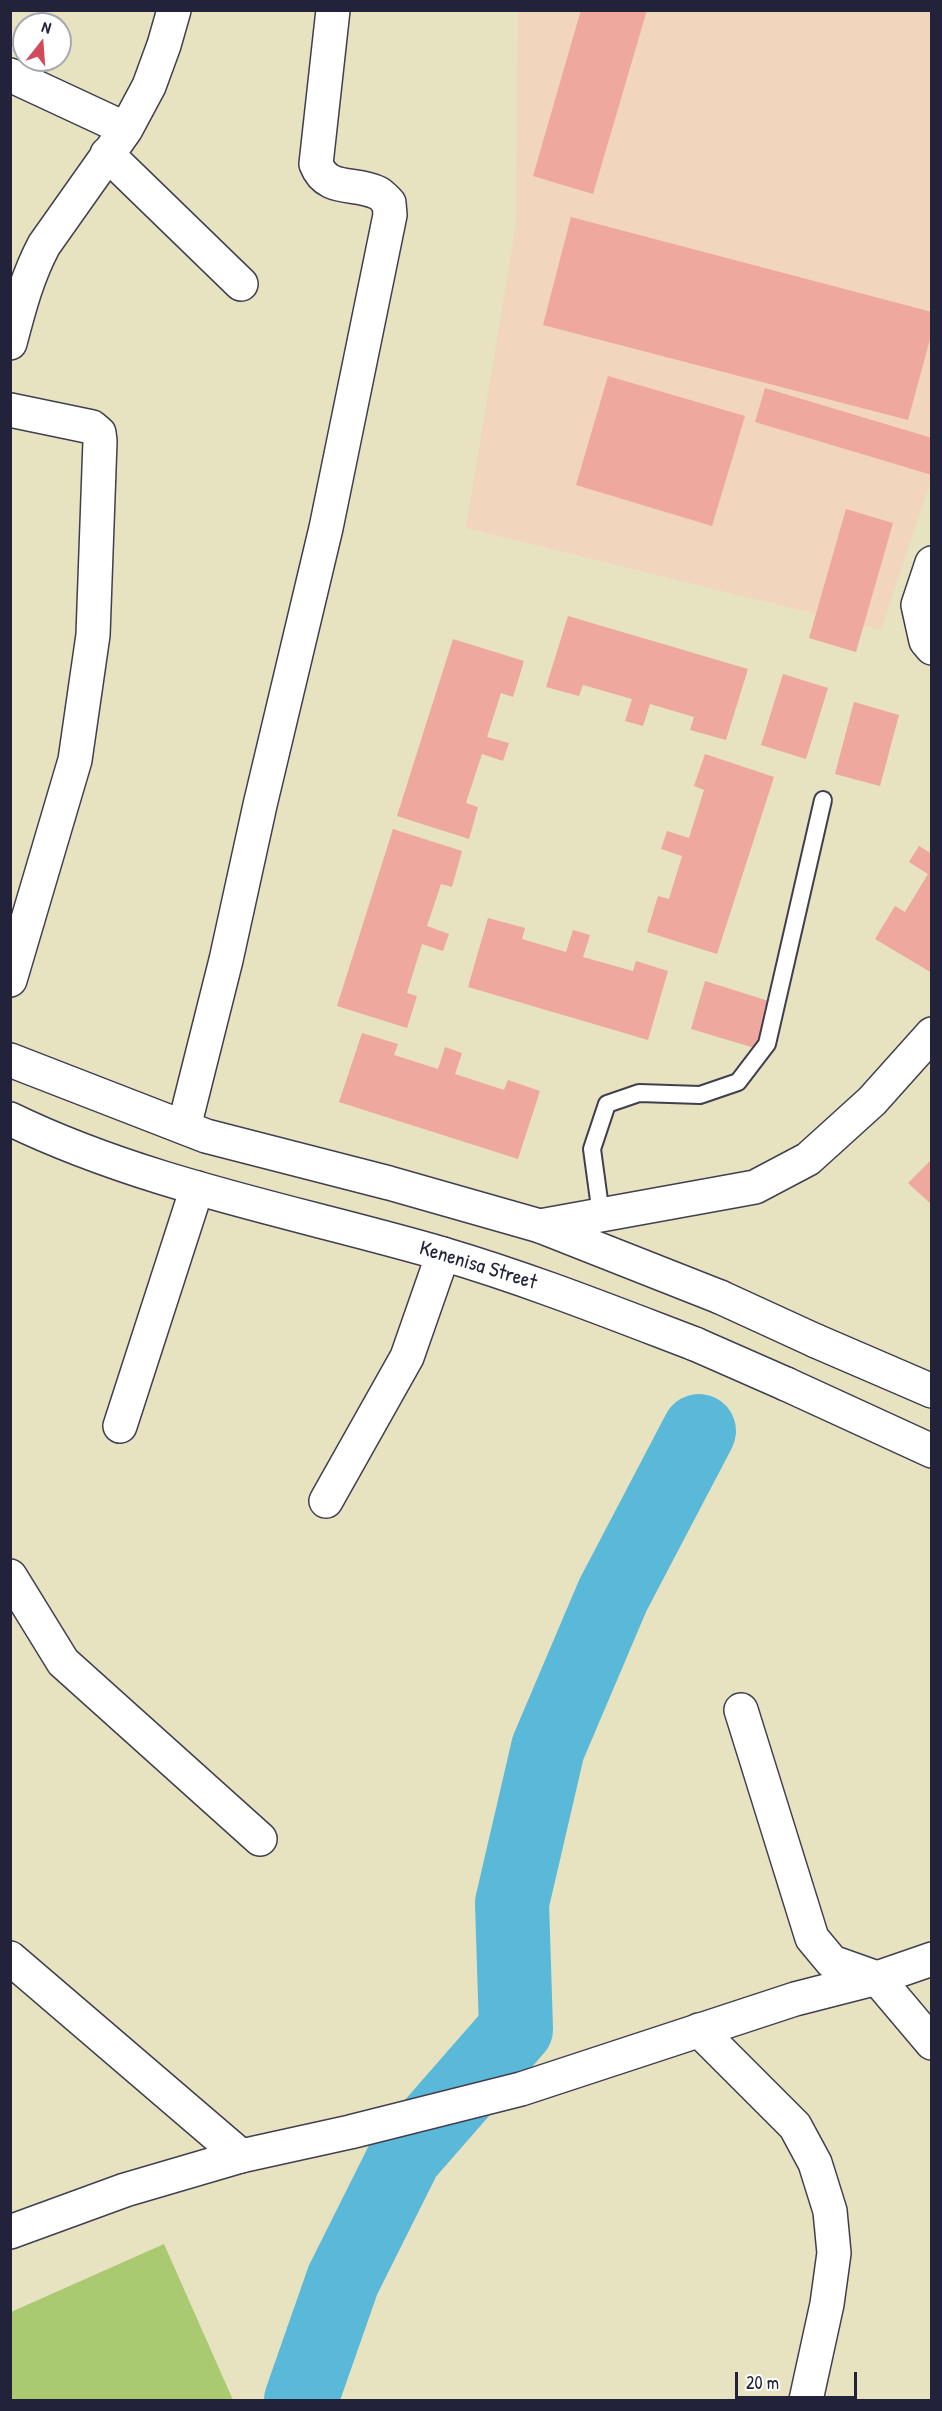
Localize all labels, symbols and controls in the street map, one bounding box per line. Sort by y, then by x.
north arrow [12,12,72,72]
text: N [39,15,54,38]
street label: Kenenisa Street [416,1236,540,1296]
scale bar [738,2360,860,2398]
text: 20 m [746,2370,779,2395]

